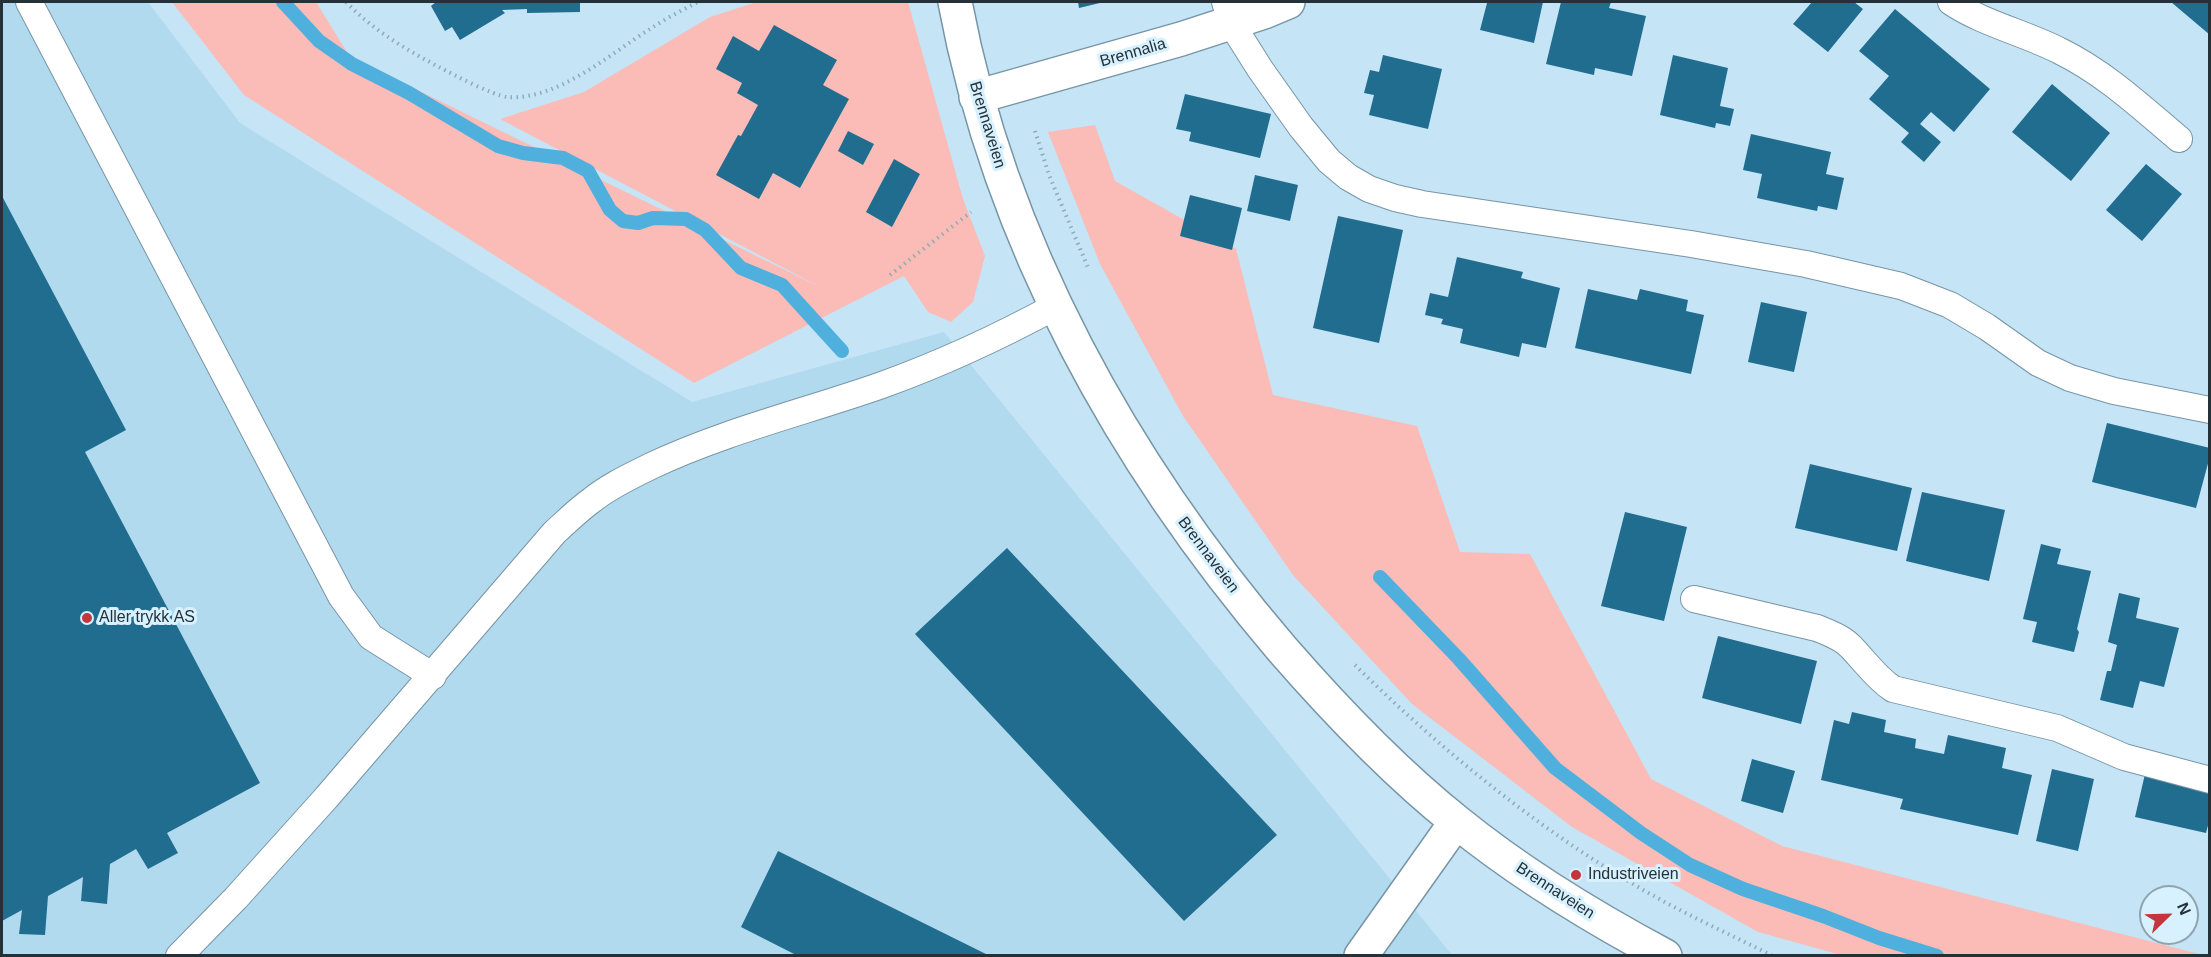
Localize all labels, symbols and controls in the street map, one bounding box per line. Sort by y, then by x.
street label: Brennalia [1098,34,1168,72]
street label: Brennaveien [965,79,1009,171]
street label: Brennaveien [1173,513,1243,597]
place label: Aller trykk AS [99,608,195,628]
marker: Aller trykk AS [80,611,94,625]
street label: Brennaveien [1512,858,1598,924]
place label: Industriveien [1588,865,1679,885]
marker: Industriveien [1569,868,1583,882]
north arrow [2139,885,2199,945]
text: N [2174,900,2194,917]

